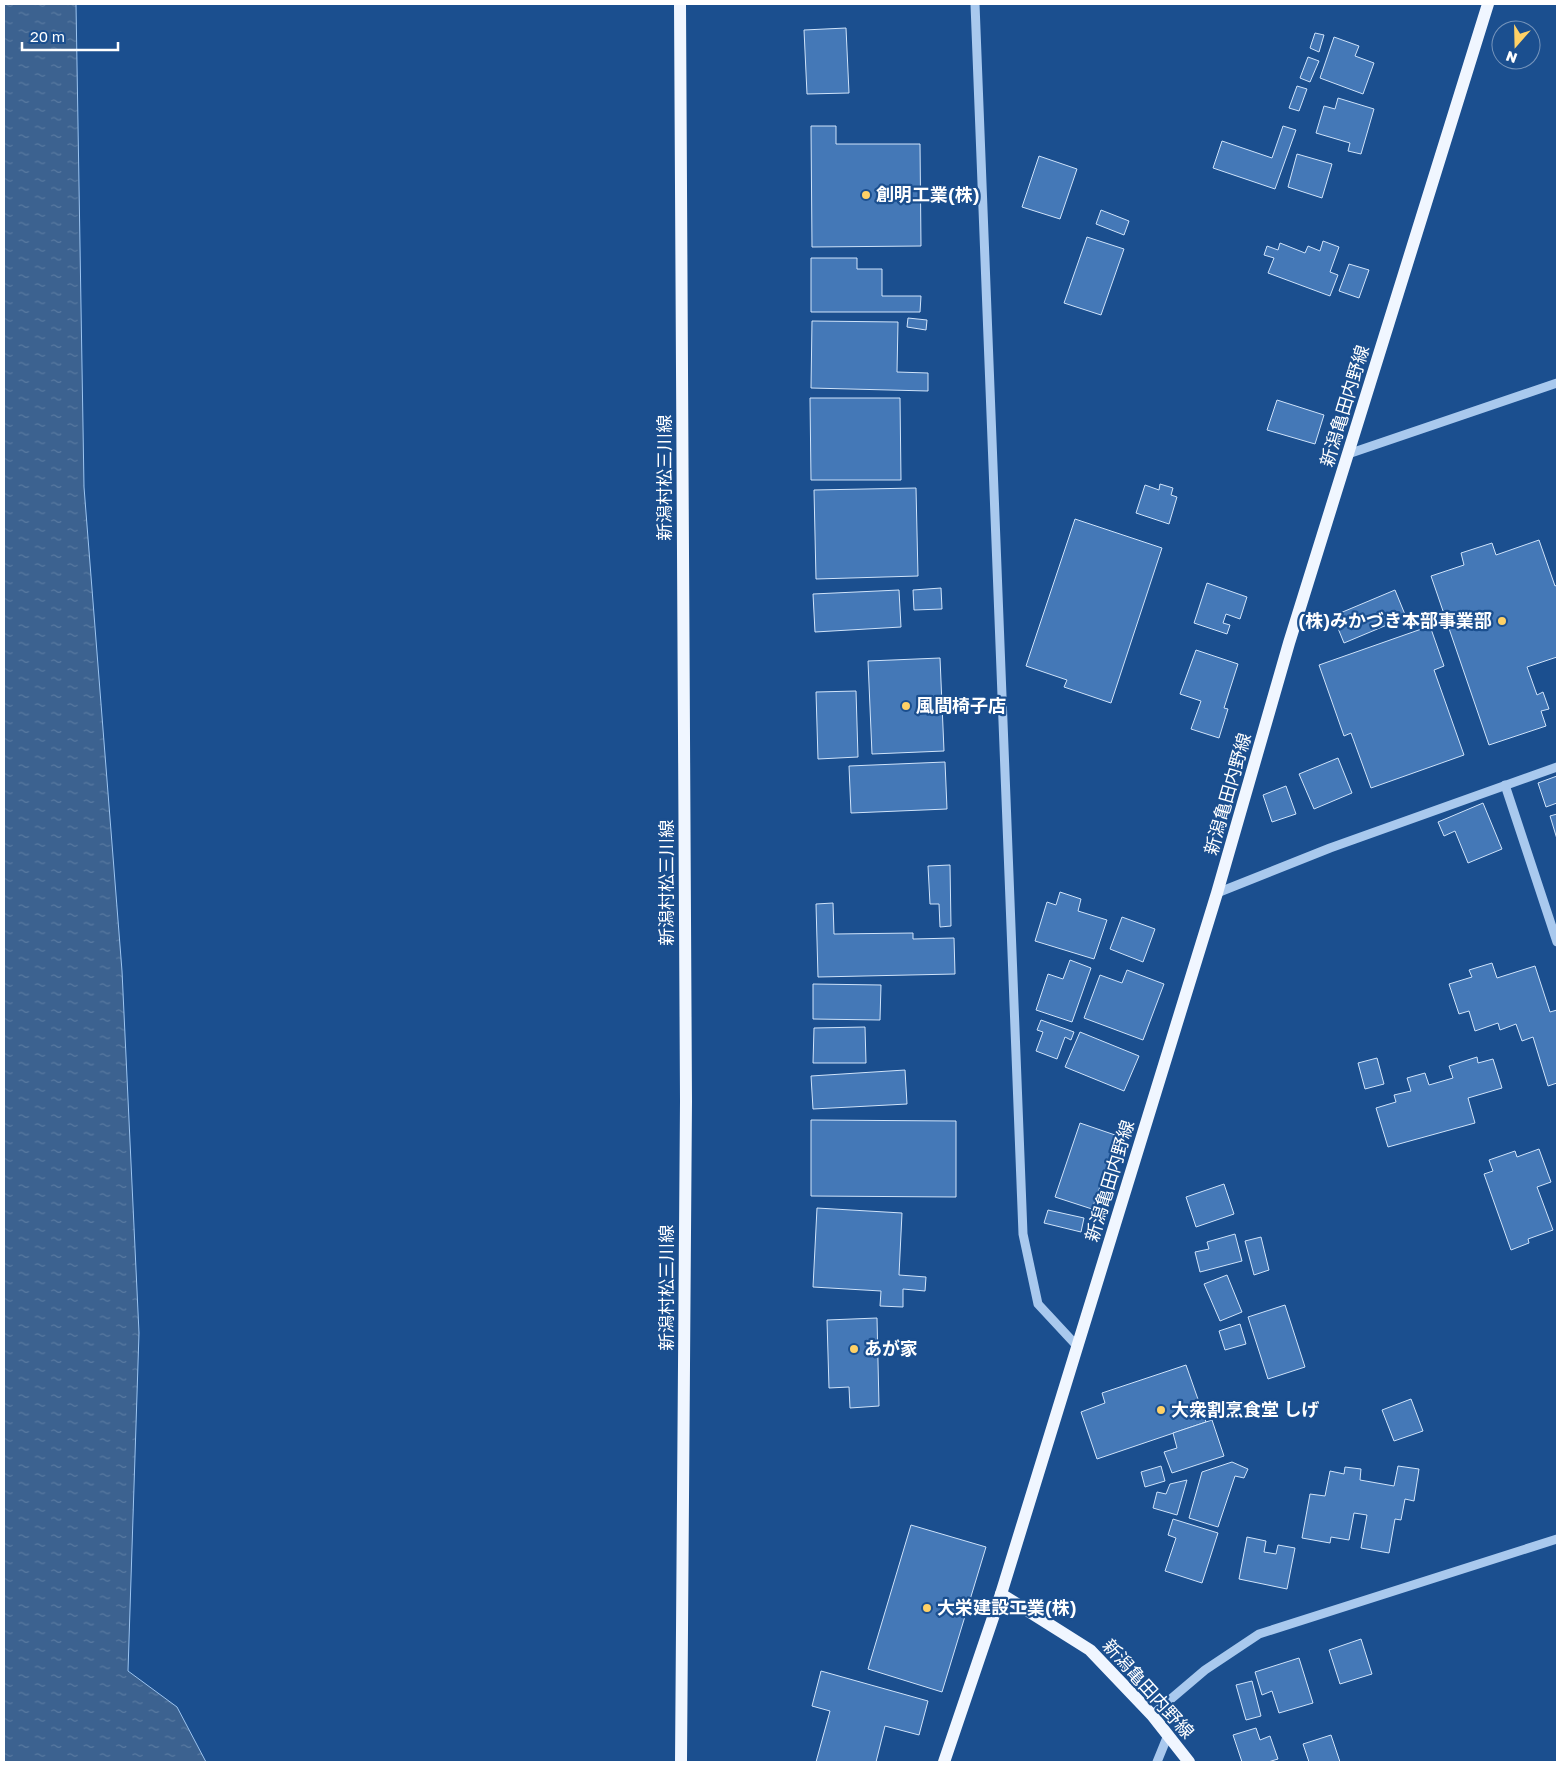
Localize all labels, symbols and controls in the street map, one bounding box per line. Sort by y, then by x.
scale bar [22,20,119,52]
north arrow [1491,20,1541,70]
text: 20 m [30,27,65,45]
text: N [1503,48,1519,67]
place label: 創明工業(株) [876,183,980,205]
marker: 創明工業(株) [860,189,872,201]
street label: 新潟亀田内野線 [1315,342,1373,469]
street label: 新潟村松三川線 [653,415,675,541]
place label: (株)みかづき本部事業部 [1298,609,1492,631]
marker: (株)みかづき本部事業部 [1496,615,1508,627]
place label: 風間椅子店 [916,694,1006,716]
marker: 風間椅子店 [900,700,912,712]
street label: 新潟亀田内野線 [1199,730,1255,857]
street label: 新潟村松三川線 [655,820,677,946]
street label: 新潟亀田内野線 [1080,1117,1138,1244]
street label: 新潟村松三川線 [655,1225,677,1351]
place label: あが家 [864,1337,918,1359]
marker: あが家 [848,1343,860,1355]
place label: 大衆割烹食堂 しげ [1171,1398,1320,1420]
marker: 大衆割烹食堂 しげ [1155,1404,1167,1416]
place label: 大栄建設工業(株) [937,1596,1077,1618]
marker: 大栄建設工業(株) [921,1602,933,1614]
street label: 新潟亀田内野線 [1098,1634,1199,1743]

